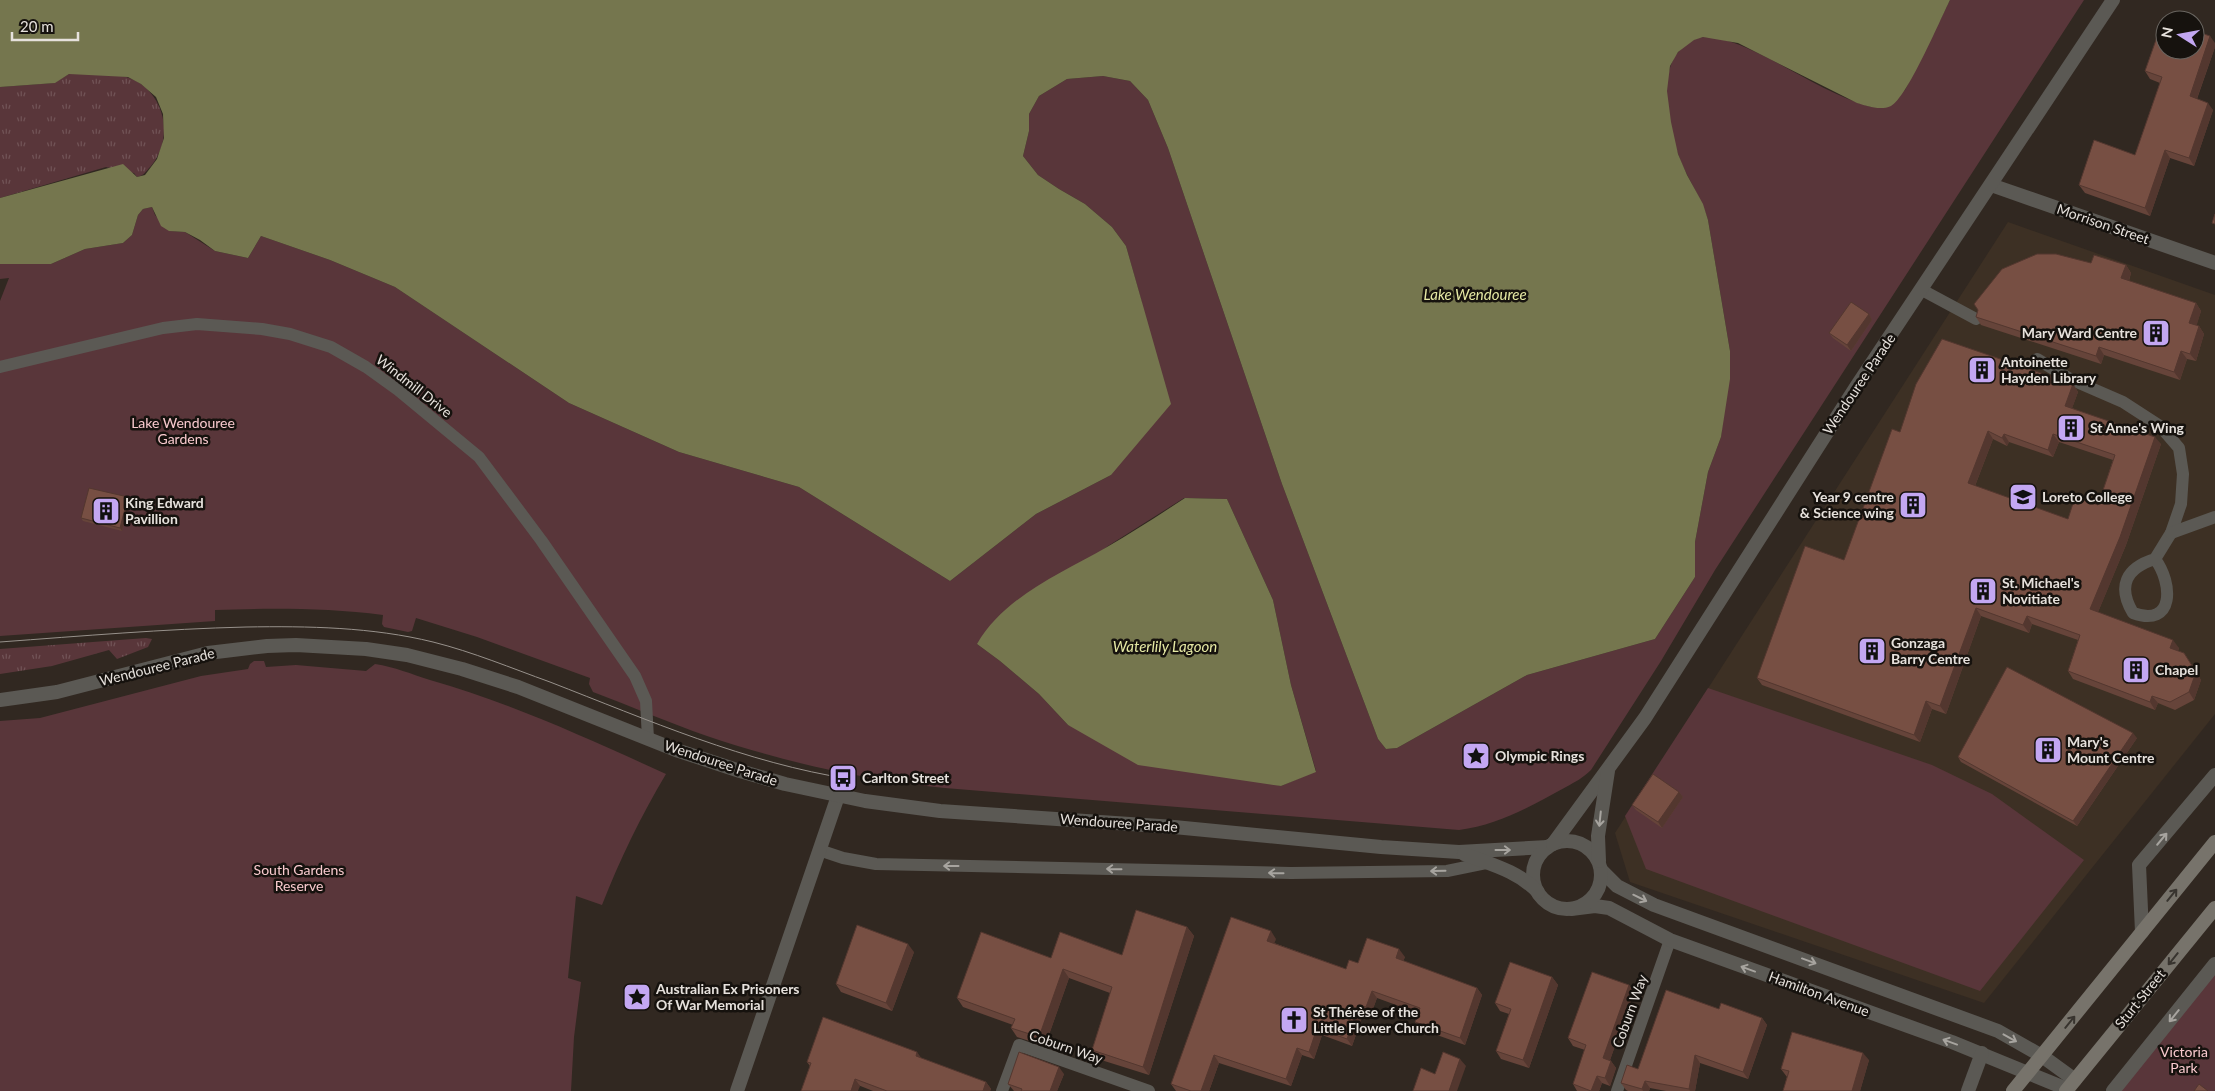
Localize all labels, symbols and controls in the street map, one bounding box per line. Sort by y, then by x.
scale bar [12,10,79,42]
north arrow [2155,10,2205,60]
text: 20 m [20,17,54,35]
text: N [2157,26,2176,39]
street label: Morrison Street [2055,200,2152,247]
water label: Lake Wendouree [1423,285,1527,303]
building icon: Mary Ward Centre [2141,318,2171,348]
place label: Mary Ward Centre [2022,324,2138,341]
street label: Wendouree Parade [1819,330,1899,437]
street label: Windmill Drive [373,351,456,421]
place label: Antoinette Hayden Library [2000,353,2097,386]
building icon: Antoinette Hayden Library [1967,355,1997,385]
building icon: St Anne's Wing [2056,413,2086,443]
park label: Lake Wendouree Gardens [131,414,235,447]
place label: St Anne's Wing [2090,419,2185,436]
school or university icon: Loreto College [2008,482,2038,512]
place label: Year 9 centre & Science wing [1800,488,1895,521]
place label: Loreto College [2042,488,2133,505]
building icon: Year 9 centre & Science wing [1898,490,1928,520]
place label: King Edward Pavillion [125,494,204,527]
building icon: King Edward Pavillion [91,496,121,526]
place label: St. Michael's Novitiate [2002,574,2080,607]
building icon: St. Michael's Novitiate [1968,576,1998,606]
place label: Gonzaga Barry Centre [1891,634,1971,667]
building icon: Gonzaga Barry Centre [1857,636,1887,666]
water label: Waterlily Lagoon [1113,637,1217,655]
street label: Wendouree Parade [98,644,216,689]
building icon: Chapel [2121,655,2151,685]
place label: Chapel [2155,661,2198,678]
place label: Mary's Mount Centre [2067,733,2155,766]
building icon: Mary's Mount Centre [2033,735,2063,765]
street label: Wendouree Parade [662,736,780,789]
place icon: Olympic Rings [1461,741,1491,771]
place label: Olympic Rings [1495,747,1584,764]
bus stop icon: Carlton Street [828,763,858,793]
place label: Carlton Street [862,769,950,786]
street label: Wendouree Parade [1060,810,1178,835]
one-way arrow [1595,810,1605,826]
one-way arrow [2156,833,2167,846]
one-way arrow [1495,845,1511,855]
park label: South Gardens Reserve [254,861,344,894]
one-way arrow [943,861,960,871]
one-way arrow [1106,864,1122,874]
one-way arrow [1431,866,1447,876]
one-way arrow [1268,868,1284,877]
one-way arrow [2166,889,2177,902]
one-way arrow [1632,894,1647,903]
one-way arrow [2168,952,2179,965]
one-way arrow [1801,957,1816,966]
one-way arrow [1740,963,1756,973]
street label: Sturt Street [2111,966,2168,1031]
street label: Hamilton Avenue [1767,967,1872,1020]
street label: Coburn Way [1608,971,1651,1050]
place label: Australian Ex Prisoners Of War Memorial [655,980,800,1013]
place icon: Australian Ex Prisoners Of War Memorial [622,982,652,1012]
place label: St Thérèse of the Little Flower Church [1313,1003,1439,1036]
church icon: St Thérèse of the Little Flower Church [1279,1005,1309,1035]
one-way arrow [2168,1009,2179,1022]
one-way arrow [2064,1016,2075,1029]
street label: Coburn Way [1027,1026,1106,1067]
one-way arrow [2002,1033,2016,1043]
one-way arrow [1943,1037,1959,1046]
park label: Victoria Park [2160,1043,2208,1076]

